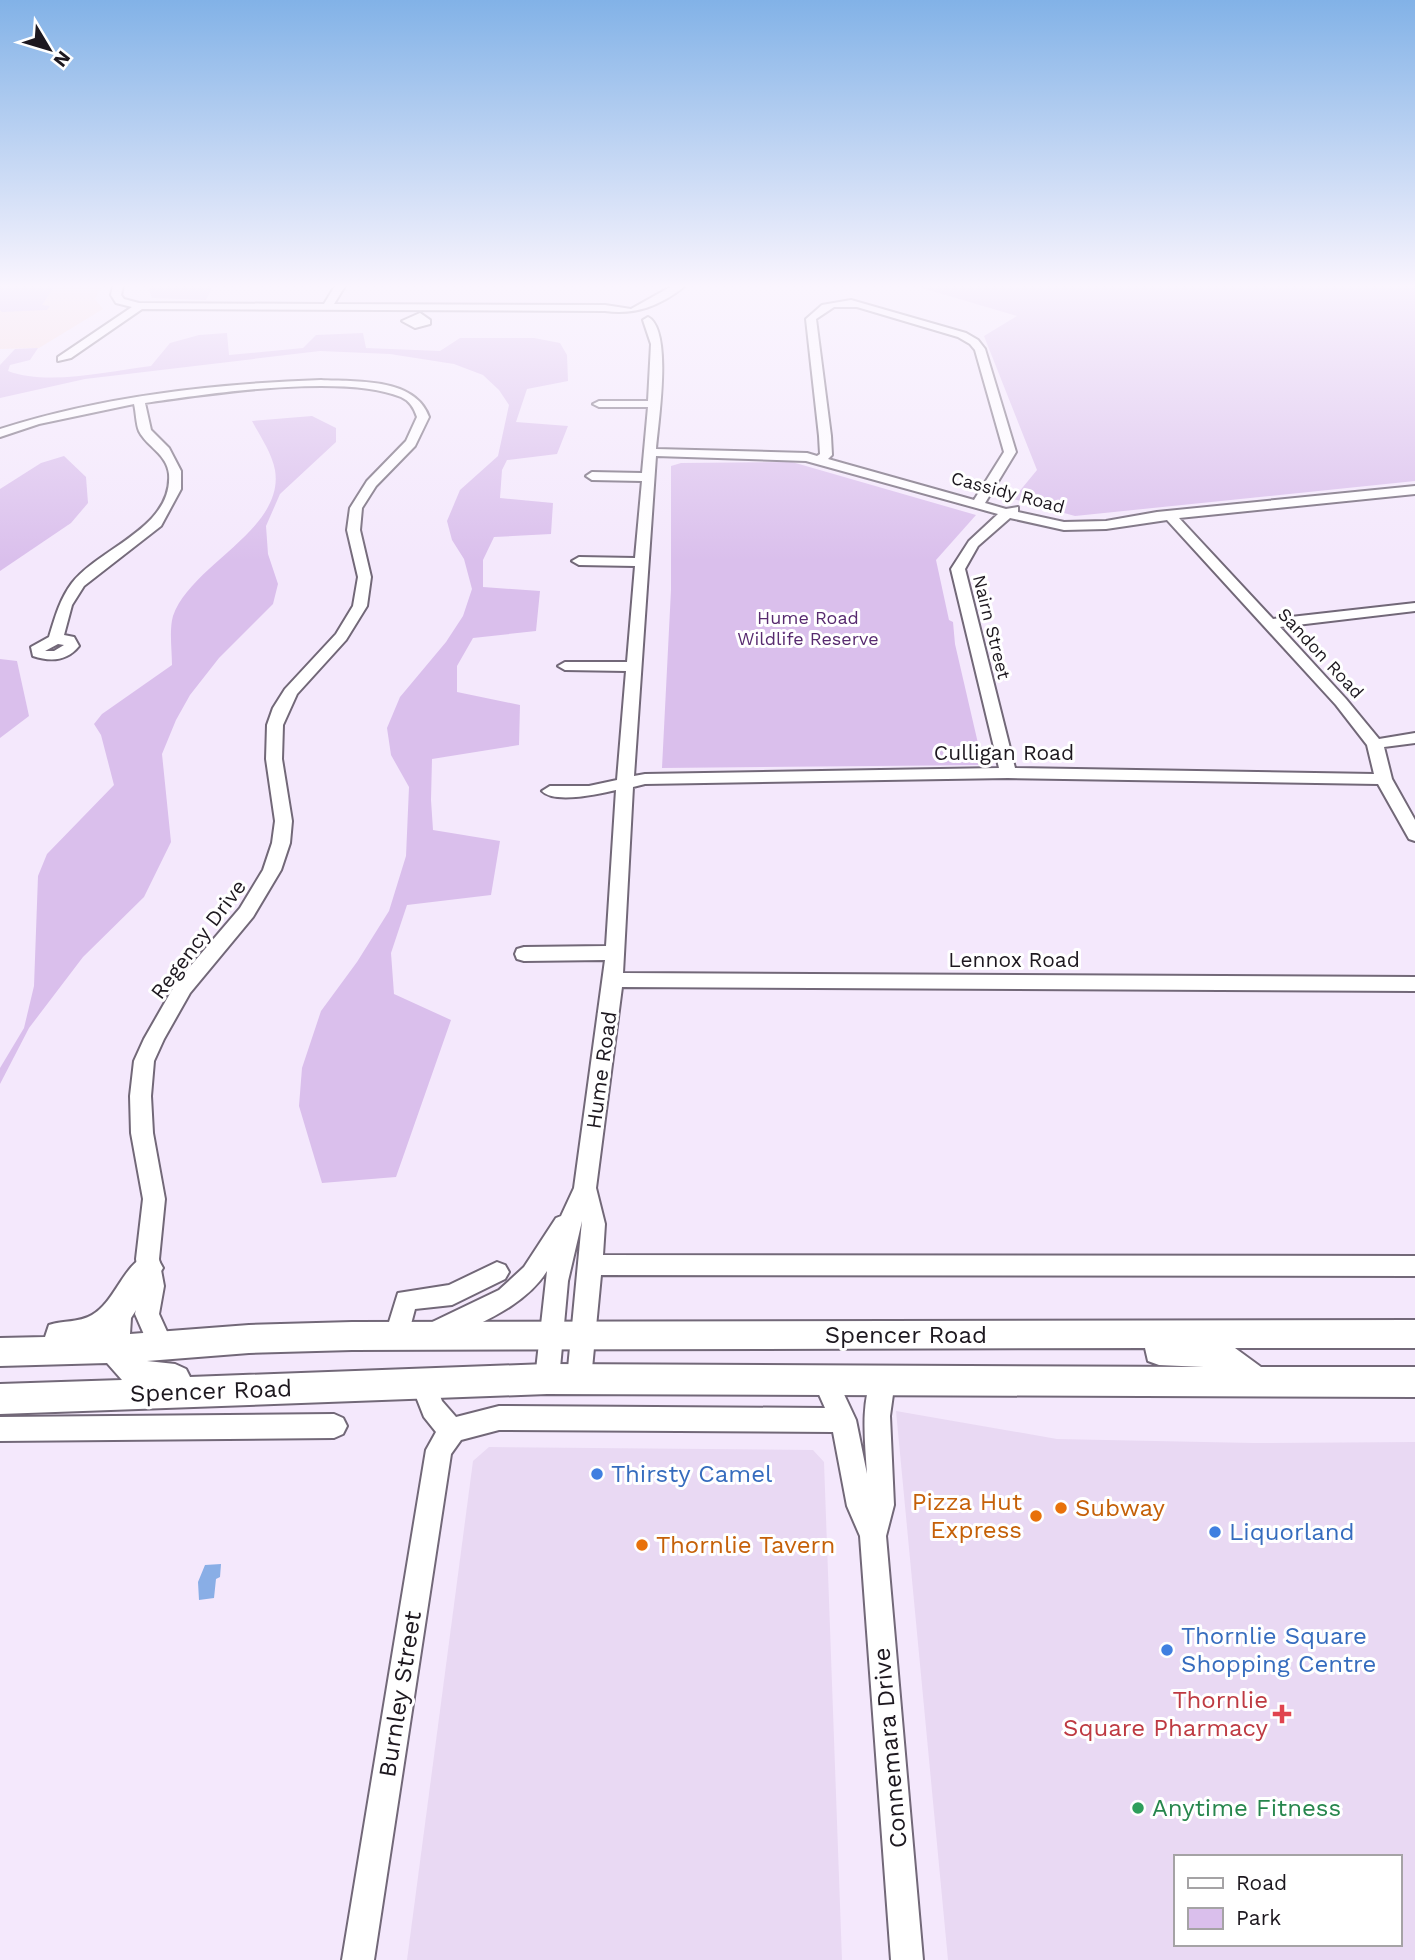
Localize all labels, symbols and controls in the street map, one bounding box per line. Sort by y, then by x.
north arrow [14,14,84,84]
text: N [49,47,75,72]
street label: Cassidy Road [949,467,1067,517]
street label: Nairn Street [969,573,1015,682]
street label: Sandon Road [1274,603,1368,703]
park label: Hume Road Wildlife Reserve [737,607,879,649]
street label: Culligan Road [934,740,1074,765]
street label: Regency Drive [145,874,251,1004]
street label: Lennox Road [948,947,1080,972]
street label: Hume Road [580,1009,622,1131]
street label: Spencer Road [825,1321,987,1349]
street label: Spencer Road [129,1374,293,1408]
place label: Thirsty Camel [611,1460,773,1488]
marker: Thirsty Camel [589,1466,605,1482]
place label: Pizza Hut Express [912,1488,1022,1544]
place label: Subway [1075,1494,1165,1522]
marker: Subway [1053,1500,1069,1516]
marker: Pizza Hut Express [1028,1508,1044,1524]
place label: Liquorland [1229,1518,1355,1546]
marker: Liquorland [1207,1524,1223,1540]
place label: Thornlie Tavern [656,1531,835,1559]
marker: Thornlie Tavern [634,1537,650,1553]
street label: Burnley Street [373,1609,427,1779]
place label: Thornlie Square Shopping Centre [1181,1622,1376,1678]
marker: Thornlie Square Shopping Centre [1159,1642,1175,1658]
street label: Connemara Drive [867,1647,913,1849]
place label: Thornlie Square Pharmacy [1063,1686,1269,1742]
marker: Thornlie Square Pharmacy [1274,1706,1290,1722]
place label: Anytime Fitness [1152,1794,1341,1822]
marker: Anytime Fitness [1130,1800,1146,1816]
legend [1174,1855,1401,1946]
text: Road [1236,1870,1287,1895]
text: Park [1236,1905,1281,1930]

